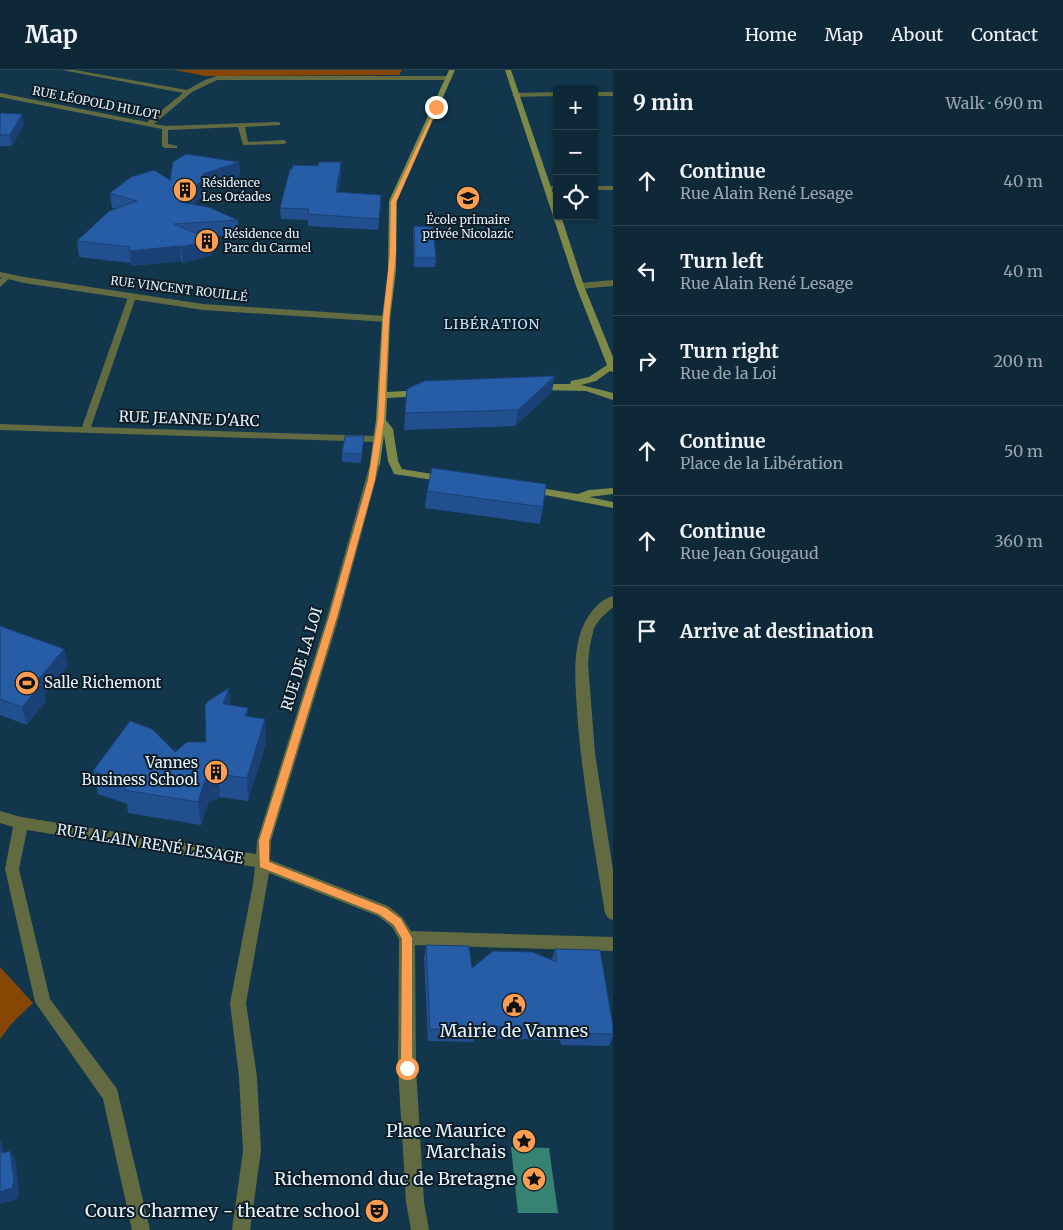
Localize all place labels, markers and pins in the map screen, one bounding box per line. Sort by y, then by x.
place label: Résidence Les Oréades [202,175,271,204]
building icon: Résidence Les Oréades [172,177,198,203]
school or university icon: École primaire privée Nicolazic [455,185,481,211]
place label: École primaire privée Nicolazic [422,212,514,241]
place label: Résidence du Parc du Carmel [224,226,311,255]
building icon: Résidence du Parc du Carmel [194,228,220,254]
sports icon: Salle Richemont [14,670,40,696]
place label: Salle Richemont [44,673,162,692]
place label: Vannes Business School [82,753,198,789]
building icon: Vannes Business School [203,759,229,785]
public building icon: Mairie de Vannes [501,992,527,1018]
place label: Mairie de Vannes [440,1019,588,1042]
place label: Place Maurice Marchais [386,1119,506,1163]
place icon: Place Maurice Marchais [511,1128,537,1154]
place icon: Richemond duc de Bretagne [521,1166,547,1192]
place label: Richemond duc de Bretagne [274,1167,516,1190]
theatre icon: Cours Charmey - theatre school [364,1198,390,1224]
place label: Cours Charmey - theatre school [85,1199,360,1222]

